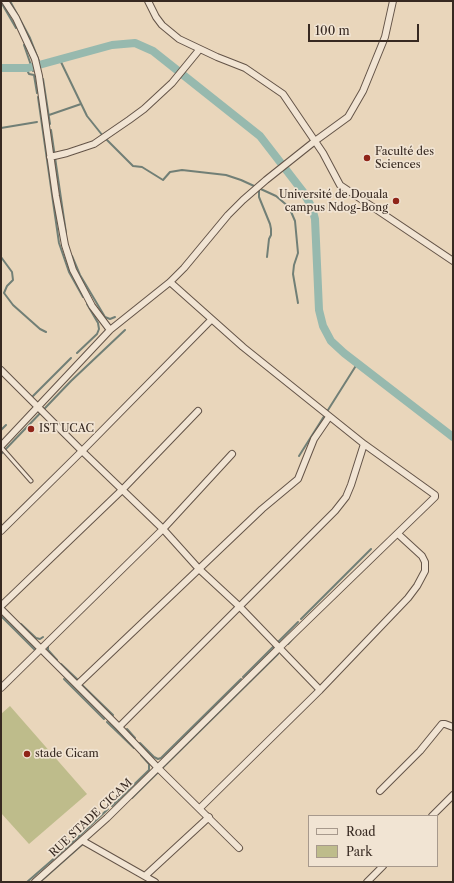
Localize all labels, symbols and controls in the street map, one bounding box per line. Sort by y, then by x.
scale bar [310,16,421,42]
text: 100 m [315,23,350,38]
place label: Faculté des Sciences [375,145,434,171]
marker: Faculté des Sciences [362,153,372,163]
place label: Université de Douala campus Ndog-Bong [279,188,388,214]
marker: Université de Douala campus Ndog-Bong [391,196,401,206]
place label: IST UCAC [39,422,94,436]
marker: IST UCAC [26,424,36,434]
place label: stade Cicam [35,747,99,761]
marker: stade Cicam [22,749,32,759]
street label: RUE STADE CICAM [47,776,135,860]
legend [308,815,438,867]
text: Road [346,824,376,839]
text: Park [346,844,372,859]

